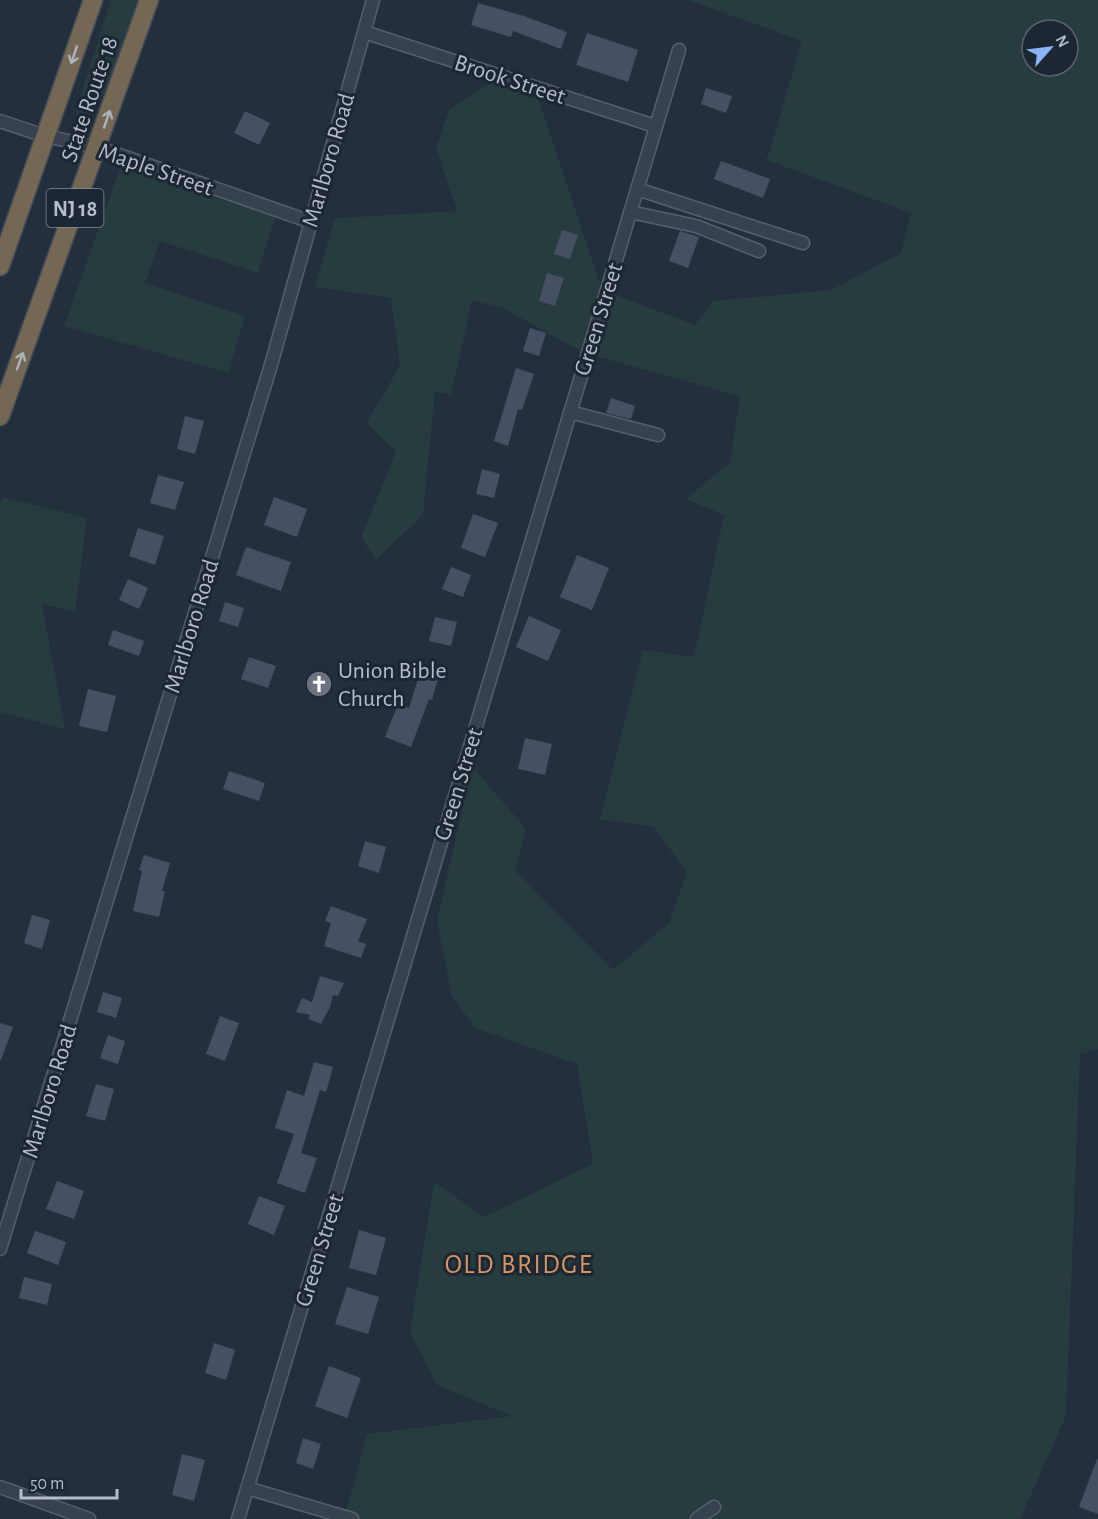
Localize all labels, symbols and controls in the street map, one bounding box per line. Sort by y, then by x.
north arrow [1020,18,1080,78]
text: N [1053,33,1072,50]
street label: State Route 18 [57,34,123,165]
one-way arrow [67,45,78,64]
street label: Brook Street [451,51,569,109]
street label: Marlboro Road [298,90,360,230]
one-way arrow [103,110,114,128]
street label: Maple Street [95,139,216,201]
road number: NJ 18 [46,189,104,227]
street label: Green Street [570,260,628,379]
one-way arrow [15,352,26,371]
street label: Marlboro Road [160,557,224,696]
place label: Union Bible Church [338,659,447,711]
church icon: Union Bible Church [304,669,334,699]
street label: Green Street [430,725,488,844]
street label: Marlboro Road [18,1022,82,1161]
street label: Green Street [291,1191,349,1310]
district label: OLD BRIDGE [445,1251,593,1278]
scale bar [21,1462,117,1500]
text: 50 m [30,1475,64,1493]

